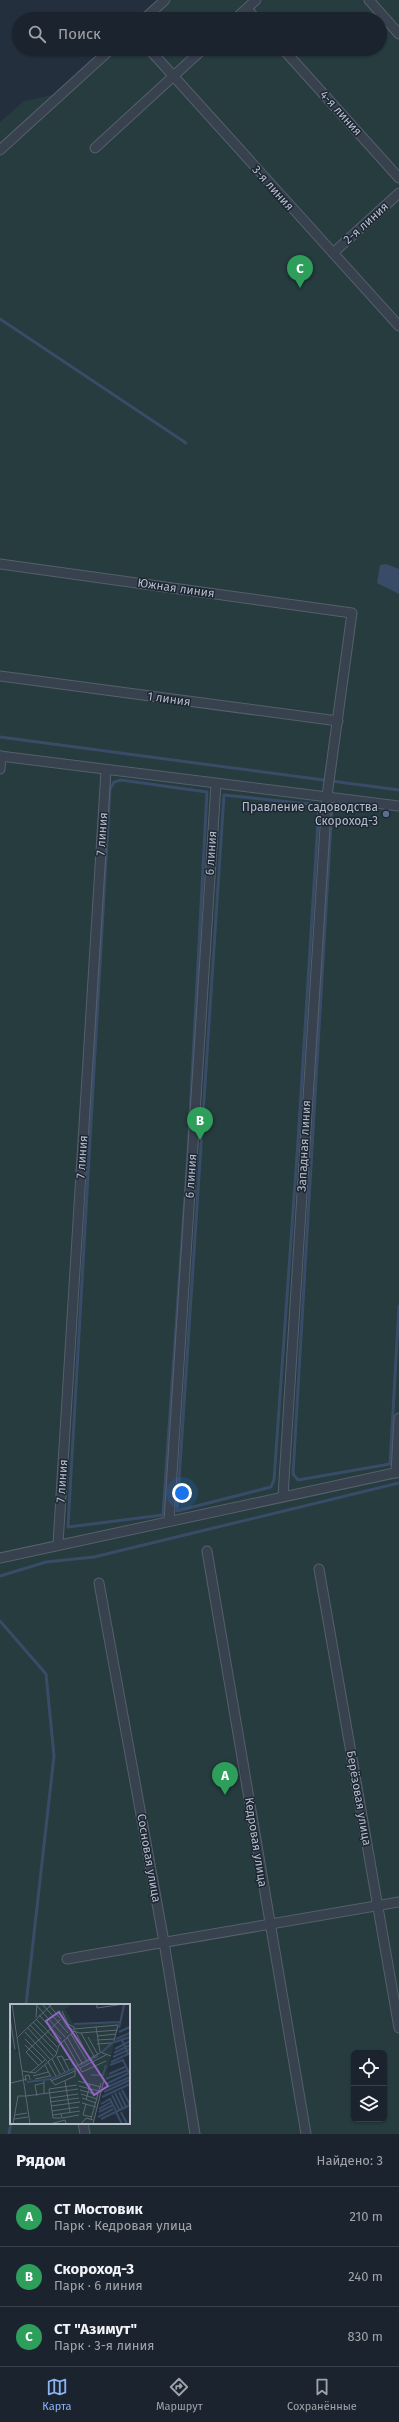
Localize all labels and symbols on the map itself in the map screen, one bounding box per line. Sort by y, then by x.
street label: 4-я линия [317,88,365,138]
street label: 3-я линия [249,163,297,213]
street label: 2-я линия [341,199,391,247]
pin: C [287,255,313,288]
street label: Южная линия [137,576,215,600]
street label: 1 линия [147,689,191,709]
place label: Правление садоводства Скороход-3 [242,800,378,828]
marker: Правление садоводства Скороход-3 [381,809,391,819]
street label: 7 линия [93,812,111,856]
street label: 6 линия [202,830,220,876]
street label: Западная линия [295,1100,313,1192]
pin: B [187,1107,213,1140]
street label: 7 линия [73,1135,91,1179]
street label: 6 линия [182,1153,200,1199]
street label: 7 линия [53,1459,71,1503]
your location [172,1483,192,1503]
street label: Берёзовая улица [344,1749,374,1847]
pin: A [212,1762,238,1795]
street label: Кедровая улица [242,1796,270,1888]
street label: Сосновая улица [134,1813,164,1903]
inset map [10,2004,130,2124]

